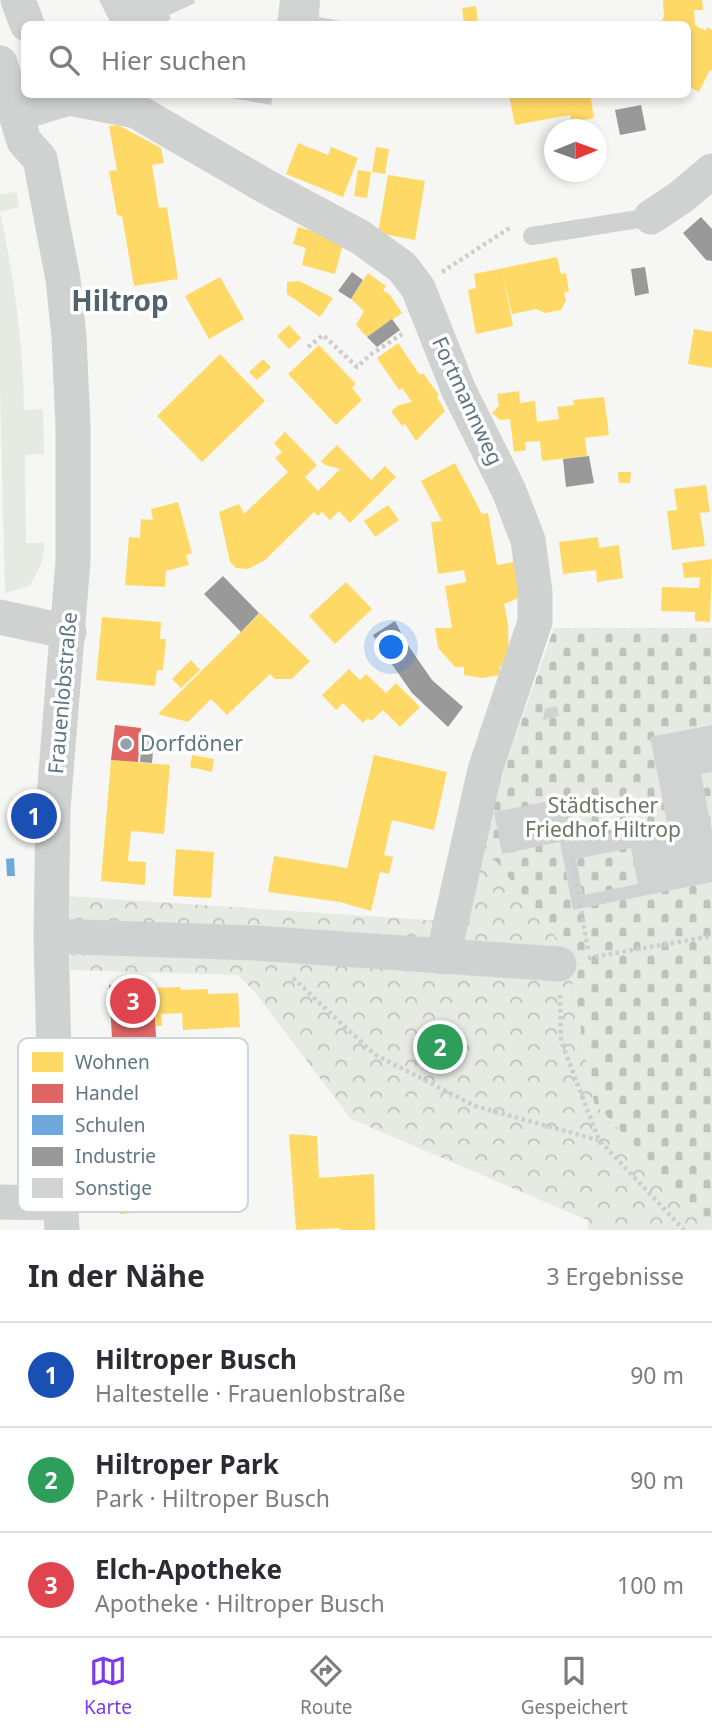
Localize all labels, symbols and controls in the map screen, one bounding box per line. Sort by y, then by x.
search box [21,21,691,98]
icon: search [45,41,83,79]
text: Hier suchen [101,42,247,78]
north arrow [544,119,607,182]
district label: Hiltrop [71,281,169,319]
street label: Fortmannweg [426,332,510,469]
street label: Frauenlobstraße [41,611,83,775]
your location [374,630,408,664]
place label: Dorfdöner [140,729,243,757]
marker: Dorfdöner [118,736,134,752]
pin: 1 [11,790,57,842]
park label: Städtischer Friedhof Hiltrop [525,791,681,843]
pin: 3 [110,975,156,1027]
pin: 2 [417,1021,463,1073]
legend [18,1038,248,1212]
text: Wohnen [75,1049,150,1075]
text: Handel [75,1080,139,1106]
text: Schulen [75,1112,145,1138]
text: Industrie [75,1143,156,1169]
text: Sonstige [75,1175,152,1201]
text: In der Nähe [28,1255,205,1296]
text: 3 Ergebnisse [546,1260,684,1292]
text: Hiltroper Busch [95,1341,297,1377]
text: 1 [44,1359,58,1391]
text: 90 m [630,1359,684,1391]
text: Haltestelle · Frauenlobstraße [95,1377,405,1409]
text: Hiltroper Park [95,1446,279,1482]
text: 2 [44,1464,58,1496]
text: 90 m [630,1464,684,1496]
text: Park · Hiltroper Busch [95,1482,330,1514]
text: Elch-Apotheke [95,1551,282,1587]
text: 3 [44,1569,58,1601]
text: 100 m [617,1569,684,1601]
text: Apotheke · Hiltroper Busch [95,1587,385,1619]
tab: Karte [84,1652,132,1720]
tab: Route [300,1652,353,1720]
tab: Gespeichert [521,1652,628,1720]

